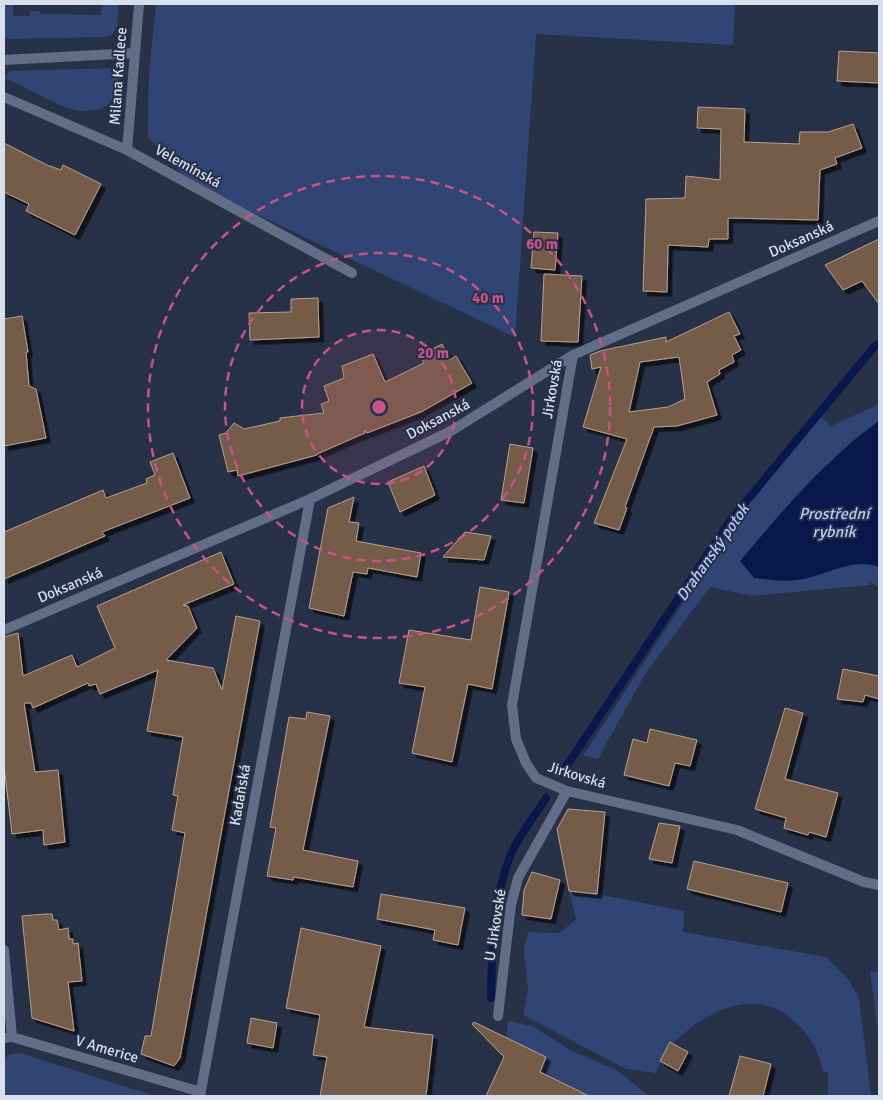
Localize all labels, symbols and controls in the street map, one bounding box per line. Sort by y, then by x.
street label: Milana Kadlece [106,26,130,126]
street label: Velemínská [152,140,224,192]
street label: Doksanská [766,217,836,261]
text: 60 m [526,235,558,253]
text: 40 m [472,289,504,307]
text: 20 m [417,344,449,362]
street label: Jirkovská [538,358,566,420]
street label: Doksanská [403,395,473,443]
centre of rings [370,398,388,416]
water label: Drahanský potok [672,498,755,605]
water label: Prostřední rybník [799,504,872,542]
street label: Doksanská [35,563,105,607]
street label: Jirkovská [546,758,608,792]
street label: Kadaňská [226,763,254,827]
street label: U Jirkovské [480,888,510,962]
street label: V Americe [73,1031,141,1067]

